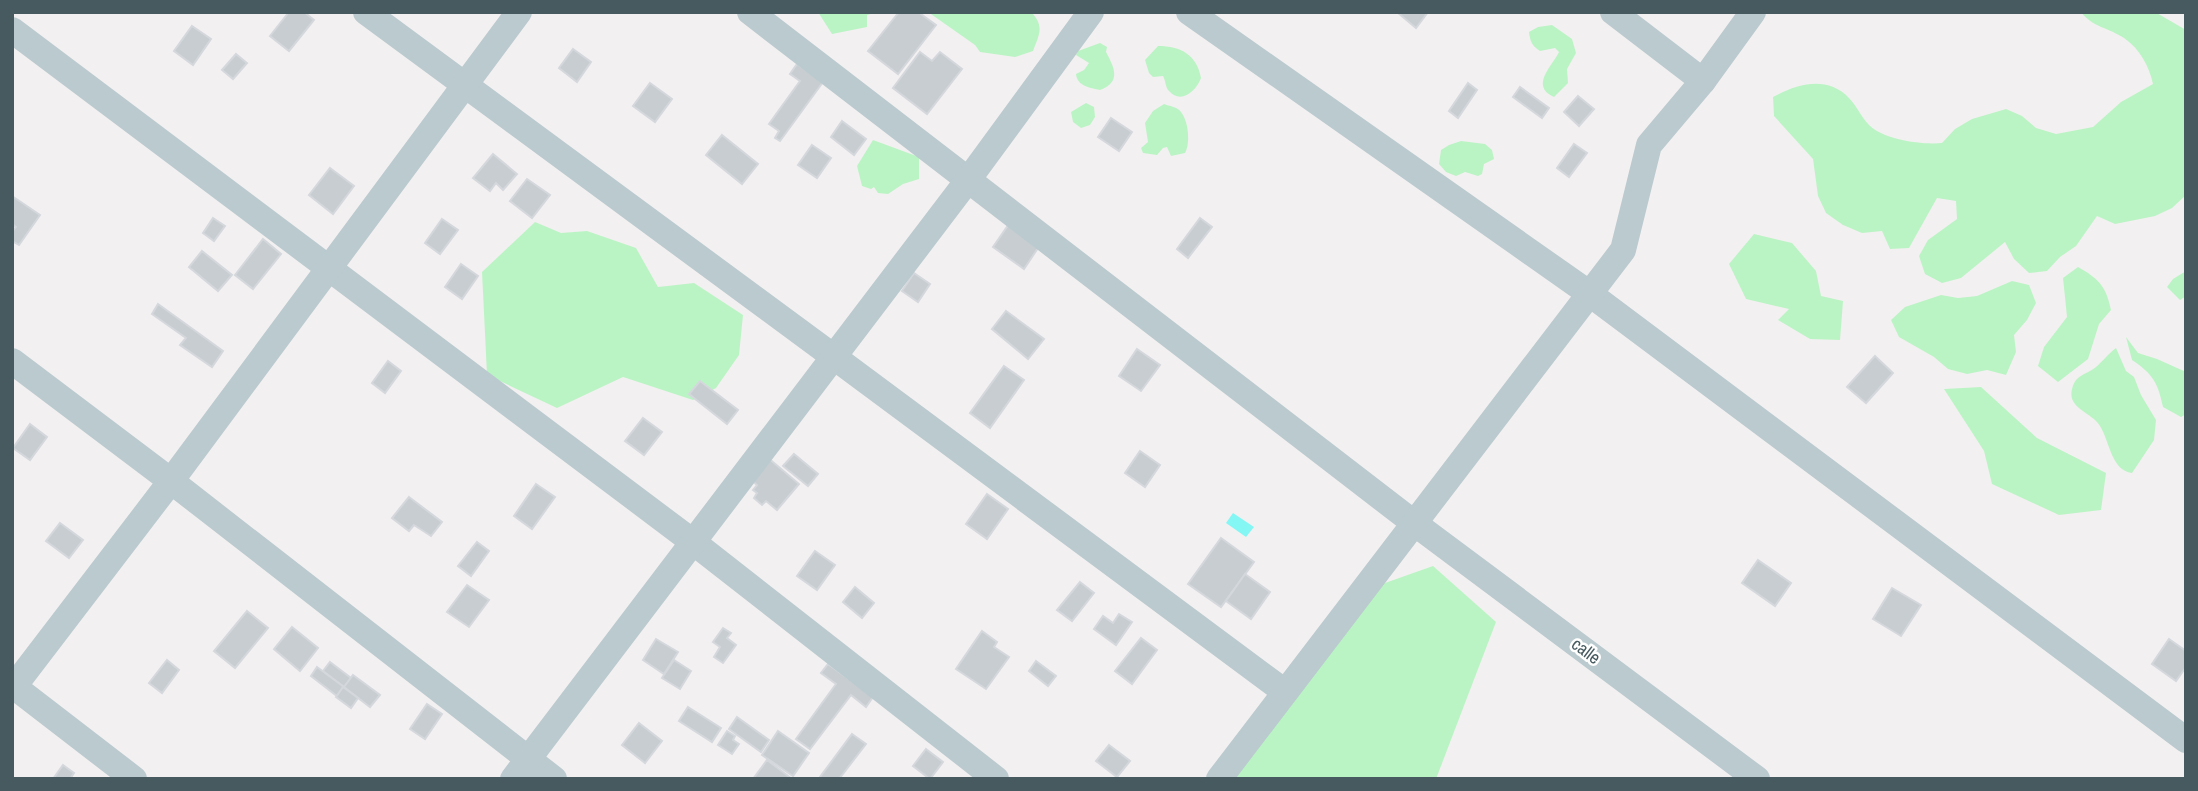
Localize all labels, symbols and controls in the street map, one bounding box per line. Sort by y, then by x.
street label: calle [1567,631,1606,670]

